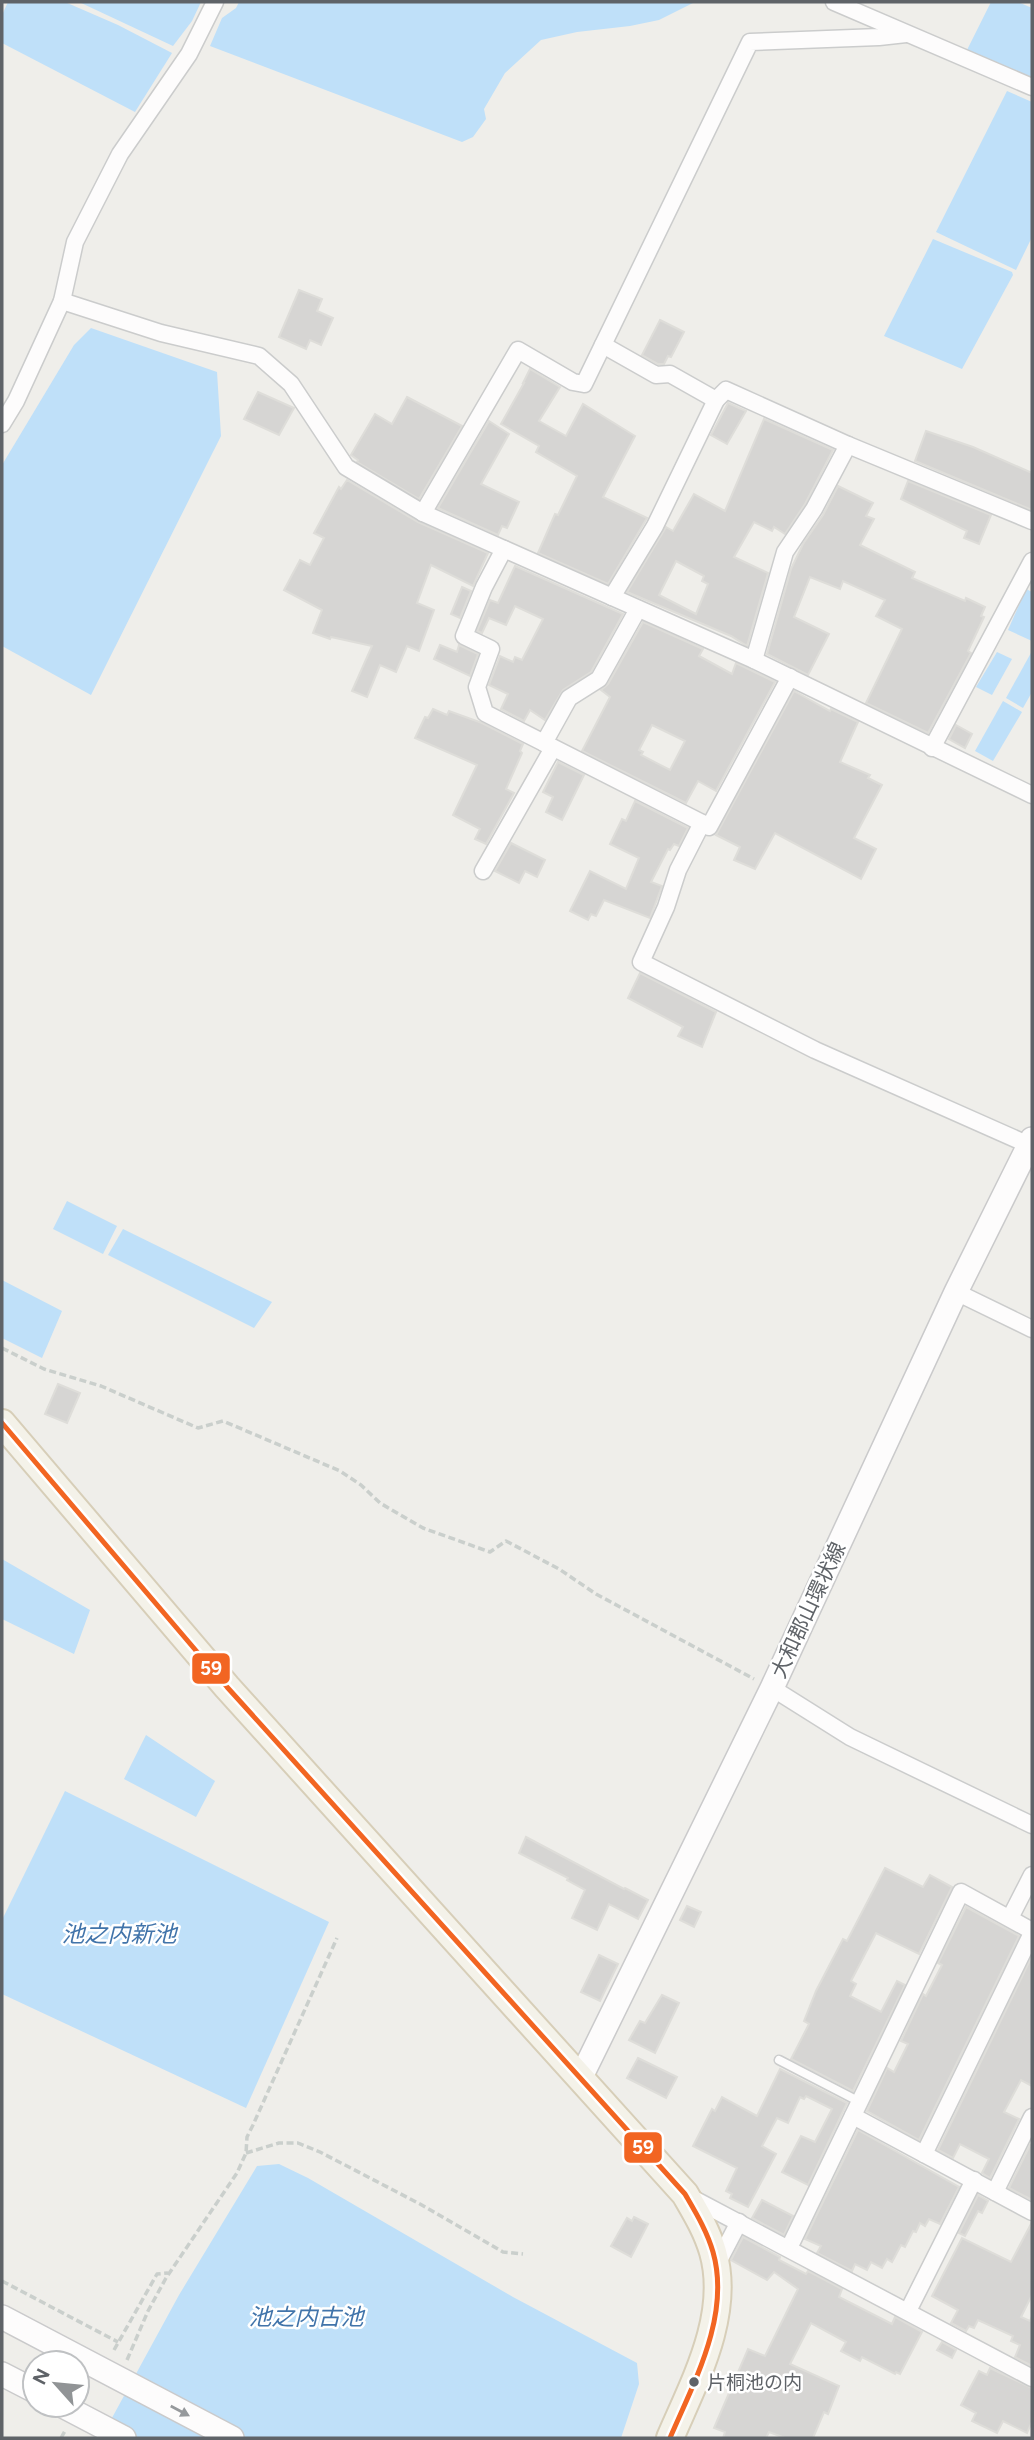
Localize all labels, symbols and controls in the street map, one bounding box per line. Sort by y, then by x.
street label: 大和郡山環状線 [766,1538,850,1682]
line badge: 59 [191,1652,231,1685]
text: 59 [200,1657,222,1680]
water label: 池之内新池 [62,1920,179,1948]
line badge: 59 [623,2131,663,2164]
text: 59 [632,2136,654,2159]
water label: 池之内古池 [249,2303,366,2331]
north arrow [21,2349,91,2419]
text: N [28,2365,55,2388]
place label: 片桐池の内 [707,2371,802,2394]
marker: 片桐池の内 [687,2375,701,2389]
one-way arrow [170,2405,190,2416]

